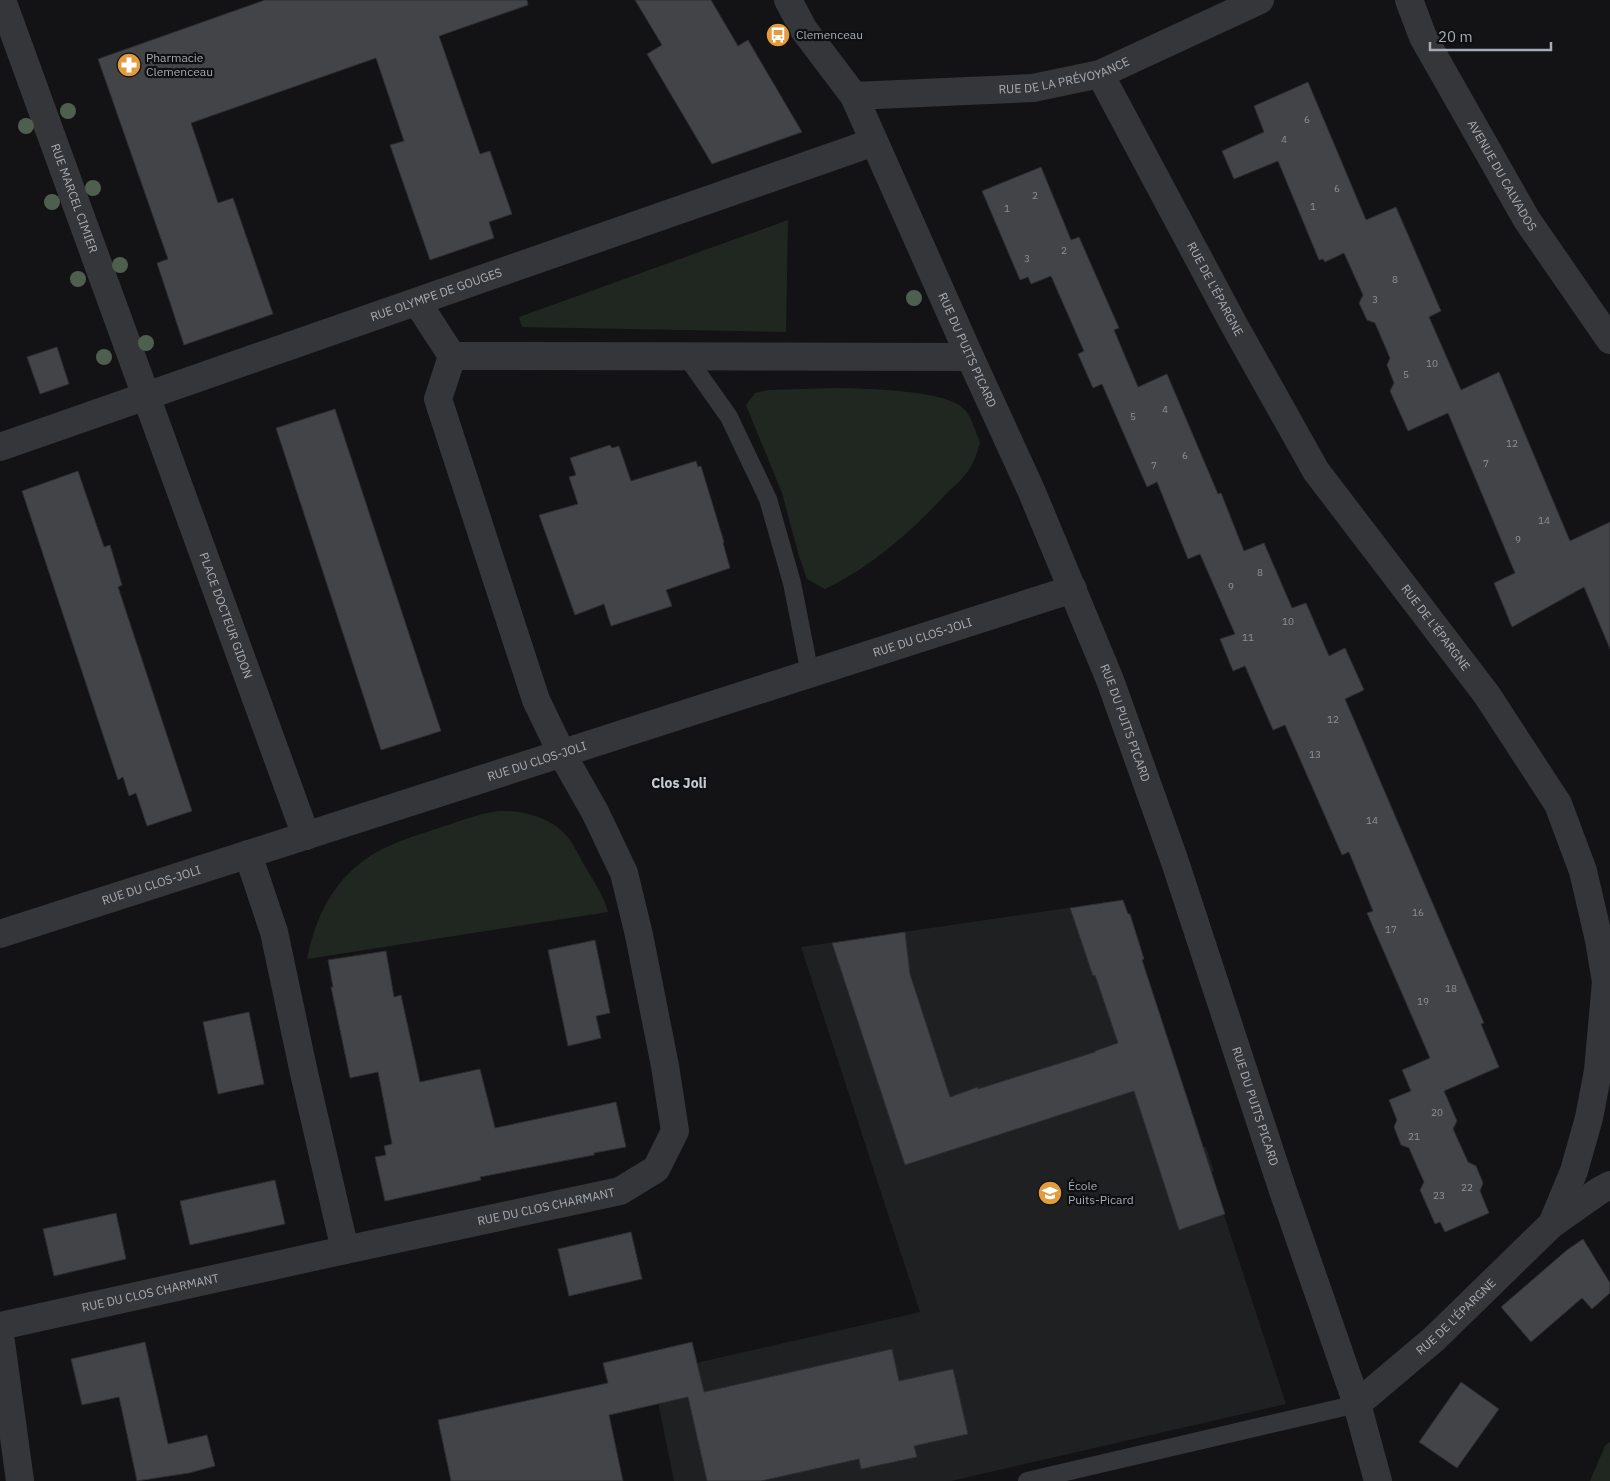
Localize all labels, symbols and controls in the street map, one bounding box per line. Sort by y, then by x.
scale bar [1430,20,1551,52]
bus stop icon: Clemenceau [765,22,791,48]
place label: Clemenceau [796,27,863,42]
text: 20 m [1438,27,1473,46]
place label: Pharmacie Clemenceau [146,50,213,79]
pharmacy icon: Pharmacie Clemenceau [116,52,142,78]
street label: RUE DE LA PRÉVOYANCE [998,53,1132,97]
house number: 6 [1304,113,1310,126]
street label: AVENUE DU CALVADOS [1465,117,1540,234]
house number: 4 [1281,133,1287,146]
street label: RUE MARCEL CIMIER [48,141,101,255]
house number: 6 [1334,182,1340,195]
house number: 2 [1032,189,1038,202]
house number: 1 [1310,200,1316,213]
house number: 1 [1004,202,1010,215]
street label: RUE DE L'ÉPARGNE [1184,239,1247,339]
house number: 2 [1061,244,1067,257]
house number: 3 [1024,252,1030,265]
street label: RUE OLYMPE DE GOUGES [368,264,504,324]
house number: 8 [1392,273,1398,286]
street label: RUE DU PUITS PICARD [935,290,1000,410]
house number: 3 [1372,293,1378,306]
house number: 10 [1426,357,1438,370]
house number: 5 [1403,368,1409,381]
house number: 4 [1162,403,1168,416]
house number: 5 [1130,410,1136,423]
house number: 12 [1506,437,1518,450]
house number: 6 [1182,449,1188,462]
house number: 7 [1483,457,1489,470]
house number: 7 [1151,459,1157,472]
house number: 14 [1538,514,1550,527]
house number: 9 [1515,533,1521,546]
street label: PLACE DOCTEUR GIDON [197,550,256,681]
house number: 8 [1257,566,1263,579]
house number: 9 [1228,580,1234,593]
street label: RUE DE L'ÉPARGNE [1398,581,1474,673]
street label: RUE DU CLOS-JOLI [871,614,974,660]
house number: 10 [1282,615,1294,628]
house number: 11 [1242,631,1254,644]
street label: RUE DU PUITS PICARD [1097,662,1154,784]
house number: 12 [1327,713,1339,726]
street label: RUE DU CLOS-JOLI [485,738,588,784]
house number: 13 [1309,748,1321,761]
district label: Clos Joli [651,774,707,792]
house number: 14 [1366,814,1378,827]
street label: RUE DU CLOS-JOLI [100,862,203,908]
house number: 16 [1412,906,1424,919]
house number: 17 [1385,923,1397,936]
house number: 18 [1445,982,1457,995]
house number: 19 [1417,995,1429,1008]
street label: RUE DU PUITS PICARD [1229,1045,1282,1168]
house number: 20 [1431,1106,1443,1119]
house number: 21 [1408,1130,1420,1143]
place label: École Puits-Picard [1068,1178,1134,1207]
school or university icon: École Puits-Picard [1037,1180,1063,1206]
house number: 22 [1461,1181,1473,1194]
street label: RUE DU CLOS CHARMANT [476,1184,616,1228]
house number: 23 [1433,1189,1445,1202]
street label: RUE DU CLOS CHARMANT [80,1270,220,1315]
street label: RUE DE L'ÉPARGNE [1413,1275,1499,1358]

